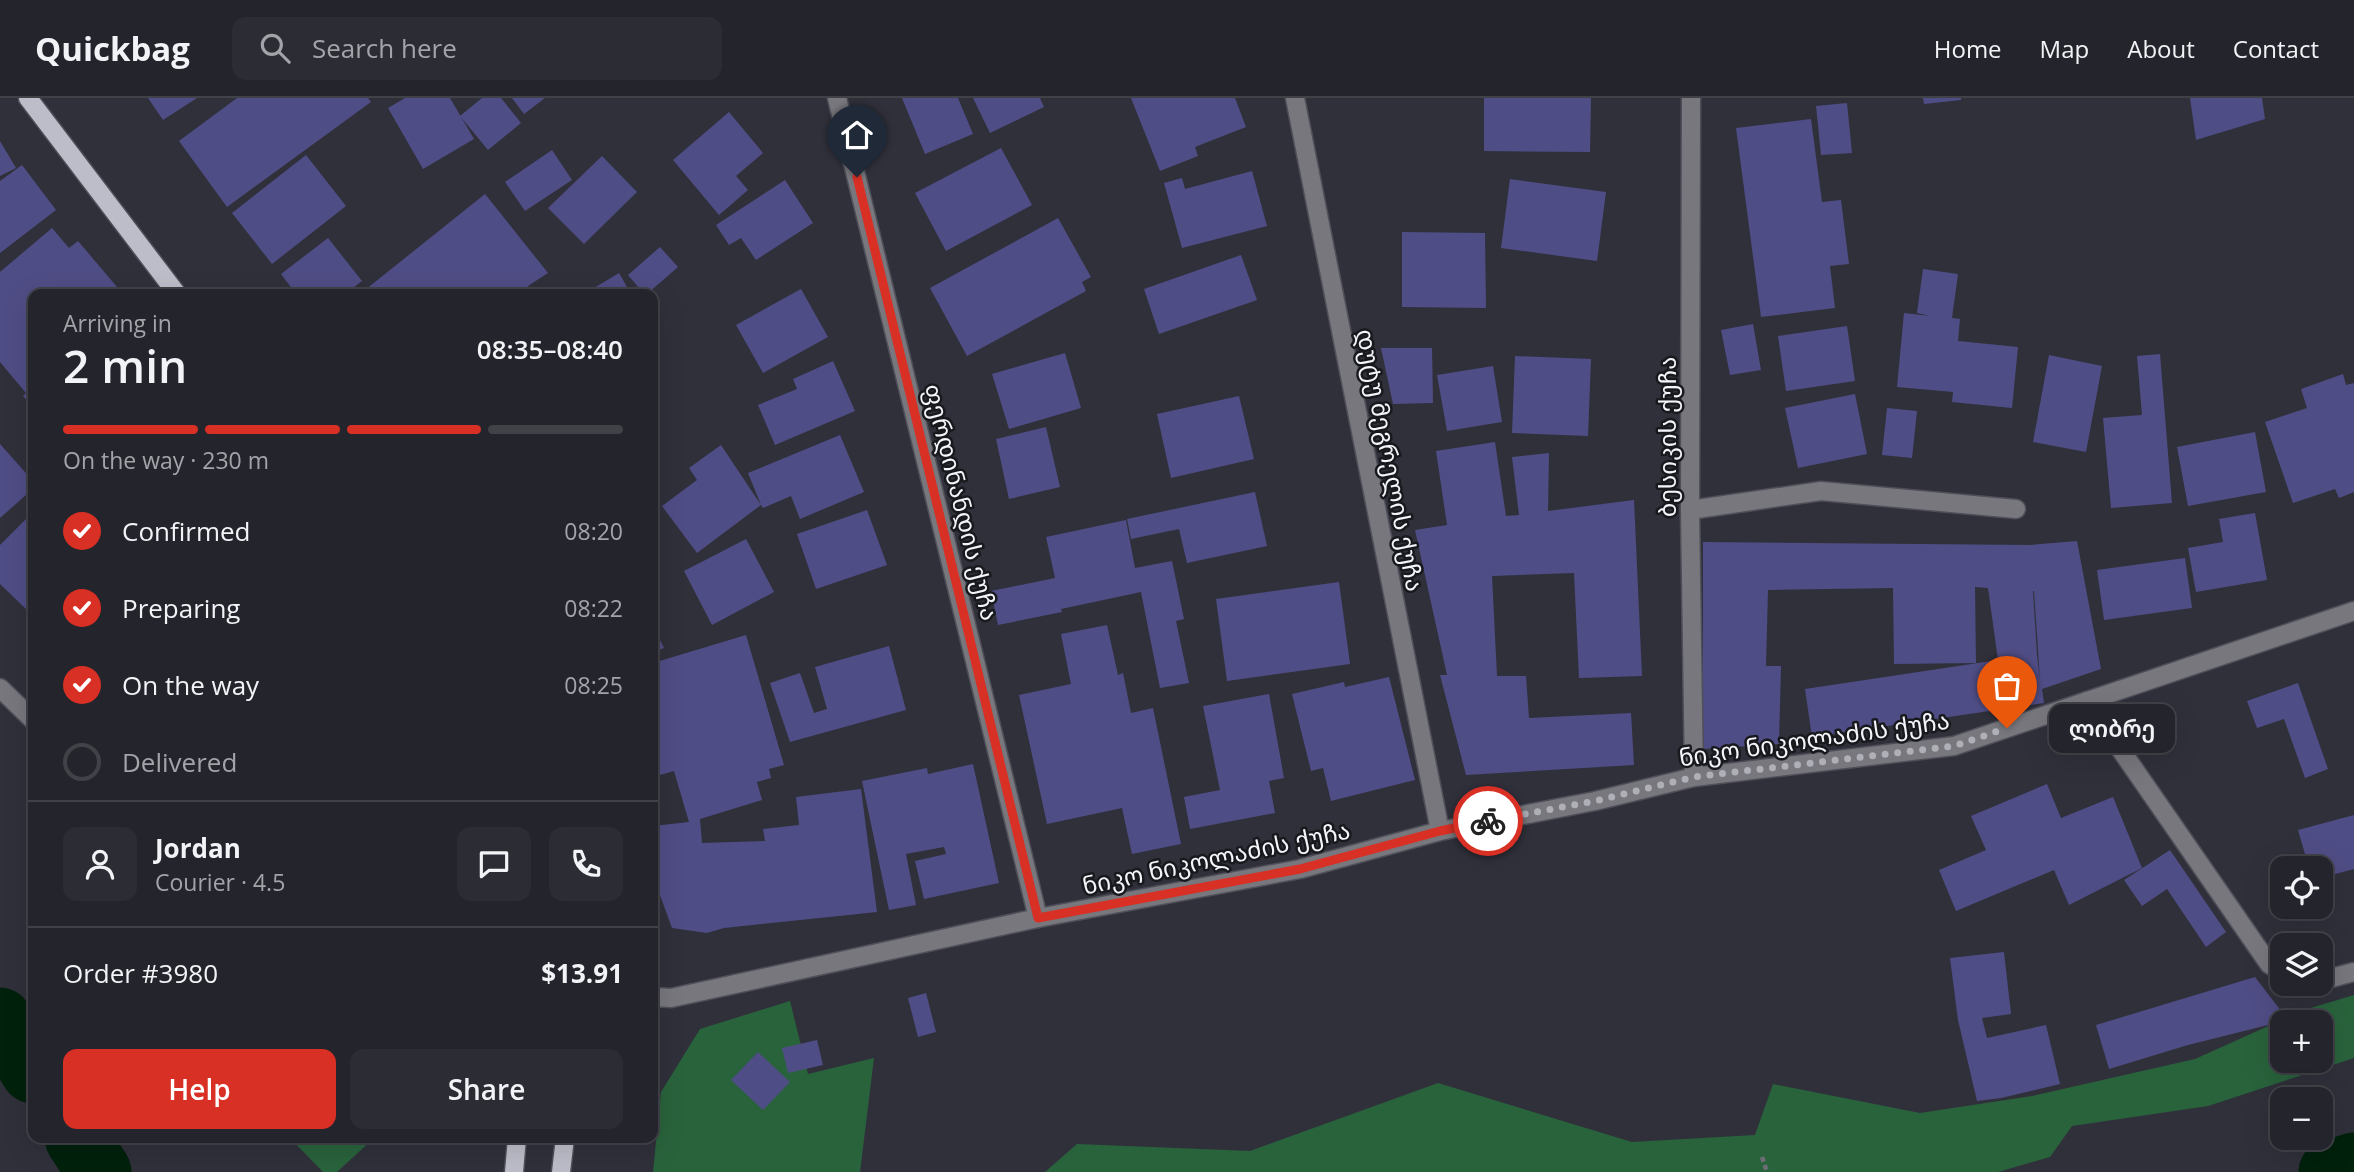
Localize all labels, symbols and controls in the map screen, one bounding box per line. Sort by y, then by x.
search box [232,17,722,80]
text: Quickbag [35,26,190,71]
icon: search [256,29,294,67]
text: Search here [312,30,457,66]
text: Home [1934,32,2002,65]
text: Map [2040,32,2089,65]
text: About [2127,32,2195,65]
text: Contact [2233,32,2319,65]
pin [827,105,887,177]
icon: home [838,116,876,154]
text: Arriving in [63,307,172,339]
street label: დუტუ მეგრელის ქუჩა [1349,326,1433,594]
text: 08:35–08:40 [477,331,623,367]
text: 2 min [63,334,187,396]
street label: ბესიკის ქუჩა [1650,357,1683,517]
street label: ფერდინანდის ქუჩა [917,380,1007,624]
text: On the way · 230 m [63,444,269,476]
icon: check [63,512,101,550]
text: Confirmed [122,513,250,549]
text: 08:20 [564,515,623,547]
icon: check [63,589,101,627]
text: Preparing [122,590,240,626]
text: 08:22 [564,592,623,624]
pin [1977,656,2037,728]
icon: check [63,666,101,704]
text: On the way [122,667,259,703]
icon: bag [1988,667,2026,705]
text: 08:25 [564,669,623,701]
street label: ნიკო ნიკოლაძის ქუჩა [1677,703,1951,773]
callout: ლიბრე [2049,704,2175,752]
text: ლიბრე [2069,712,2155,744]
text: Delivered [122,744,237,780]
courier [1453,786,1523,856]
icon: bike [1469,802,1507,840]
street label: ნიკო ნიკოლაძის ქუჩა [1079,812,1353,902]
button: person [63,827,137,901]
button: chat [457,827,531,901]
button: phone [549,827,623,901]
text: Jordan [155,830,241,866]
map controls [2270,856,2333,1150]
button: locate [2270,856,2333,919]
text: Courier · 4.5 [155,866,285,898]
button: layers [2270,933,2333,996]
text: Order #3980 [63,955,218,991]
text: $13.91 [541,955,623,991]
button: + [2270,1010,2333,1073]
button: Help [63,1049,336,1129]
button: Share [350,1049,623,1129]
button: − [2270,1087,2333,1150]

